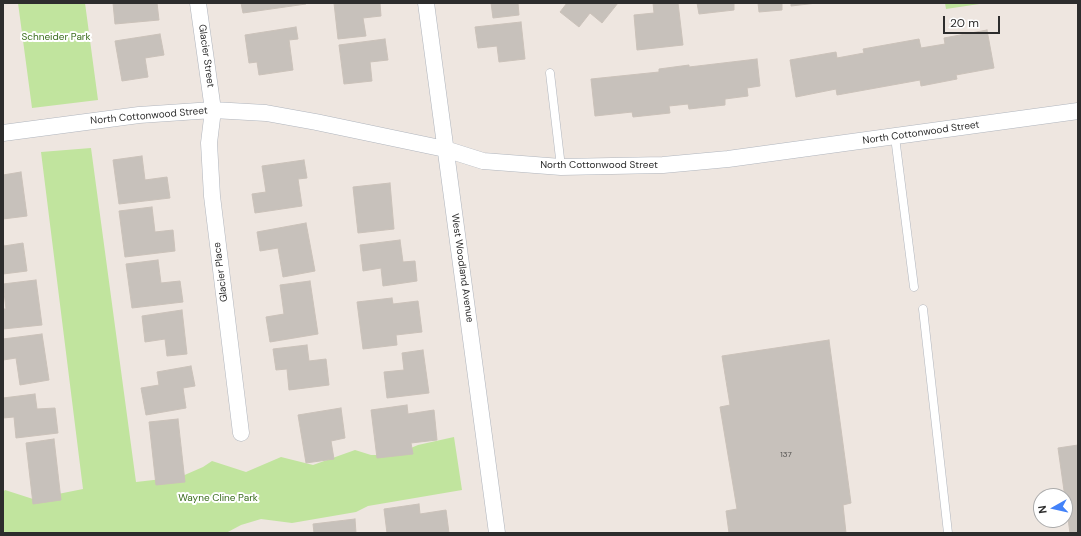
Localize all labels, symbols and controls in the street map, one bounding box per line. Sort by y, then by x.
scale bar [945,8,1002,34]
text: 20 m [950,15,979,31]
street label: Glacier Street [196,24,216,88]
park label: Schneider Park [21,31,91,43]
street label: North Cottonwood Street [90,105,208,127]
street label: North Cottonwood Street [862,119,980,147]
street label: North Cottonwood Street [540,159,658,171]
street label: West Woodland Avenue [448,213,476,323]
street label: Glacier Place [211,241,231,303]
house number: 137 [780,450,792,460]
north arrow [1033,488,1073,528]
park label: Wayne Cline Park [178,492,258,504]
text: N [1035,505,1050,514]

